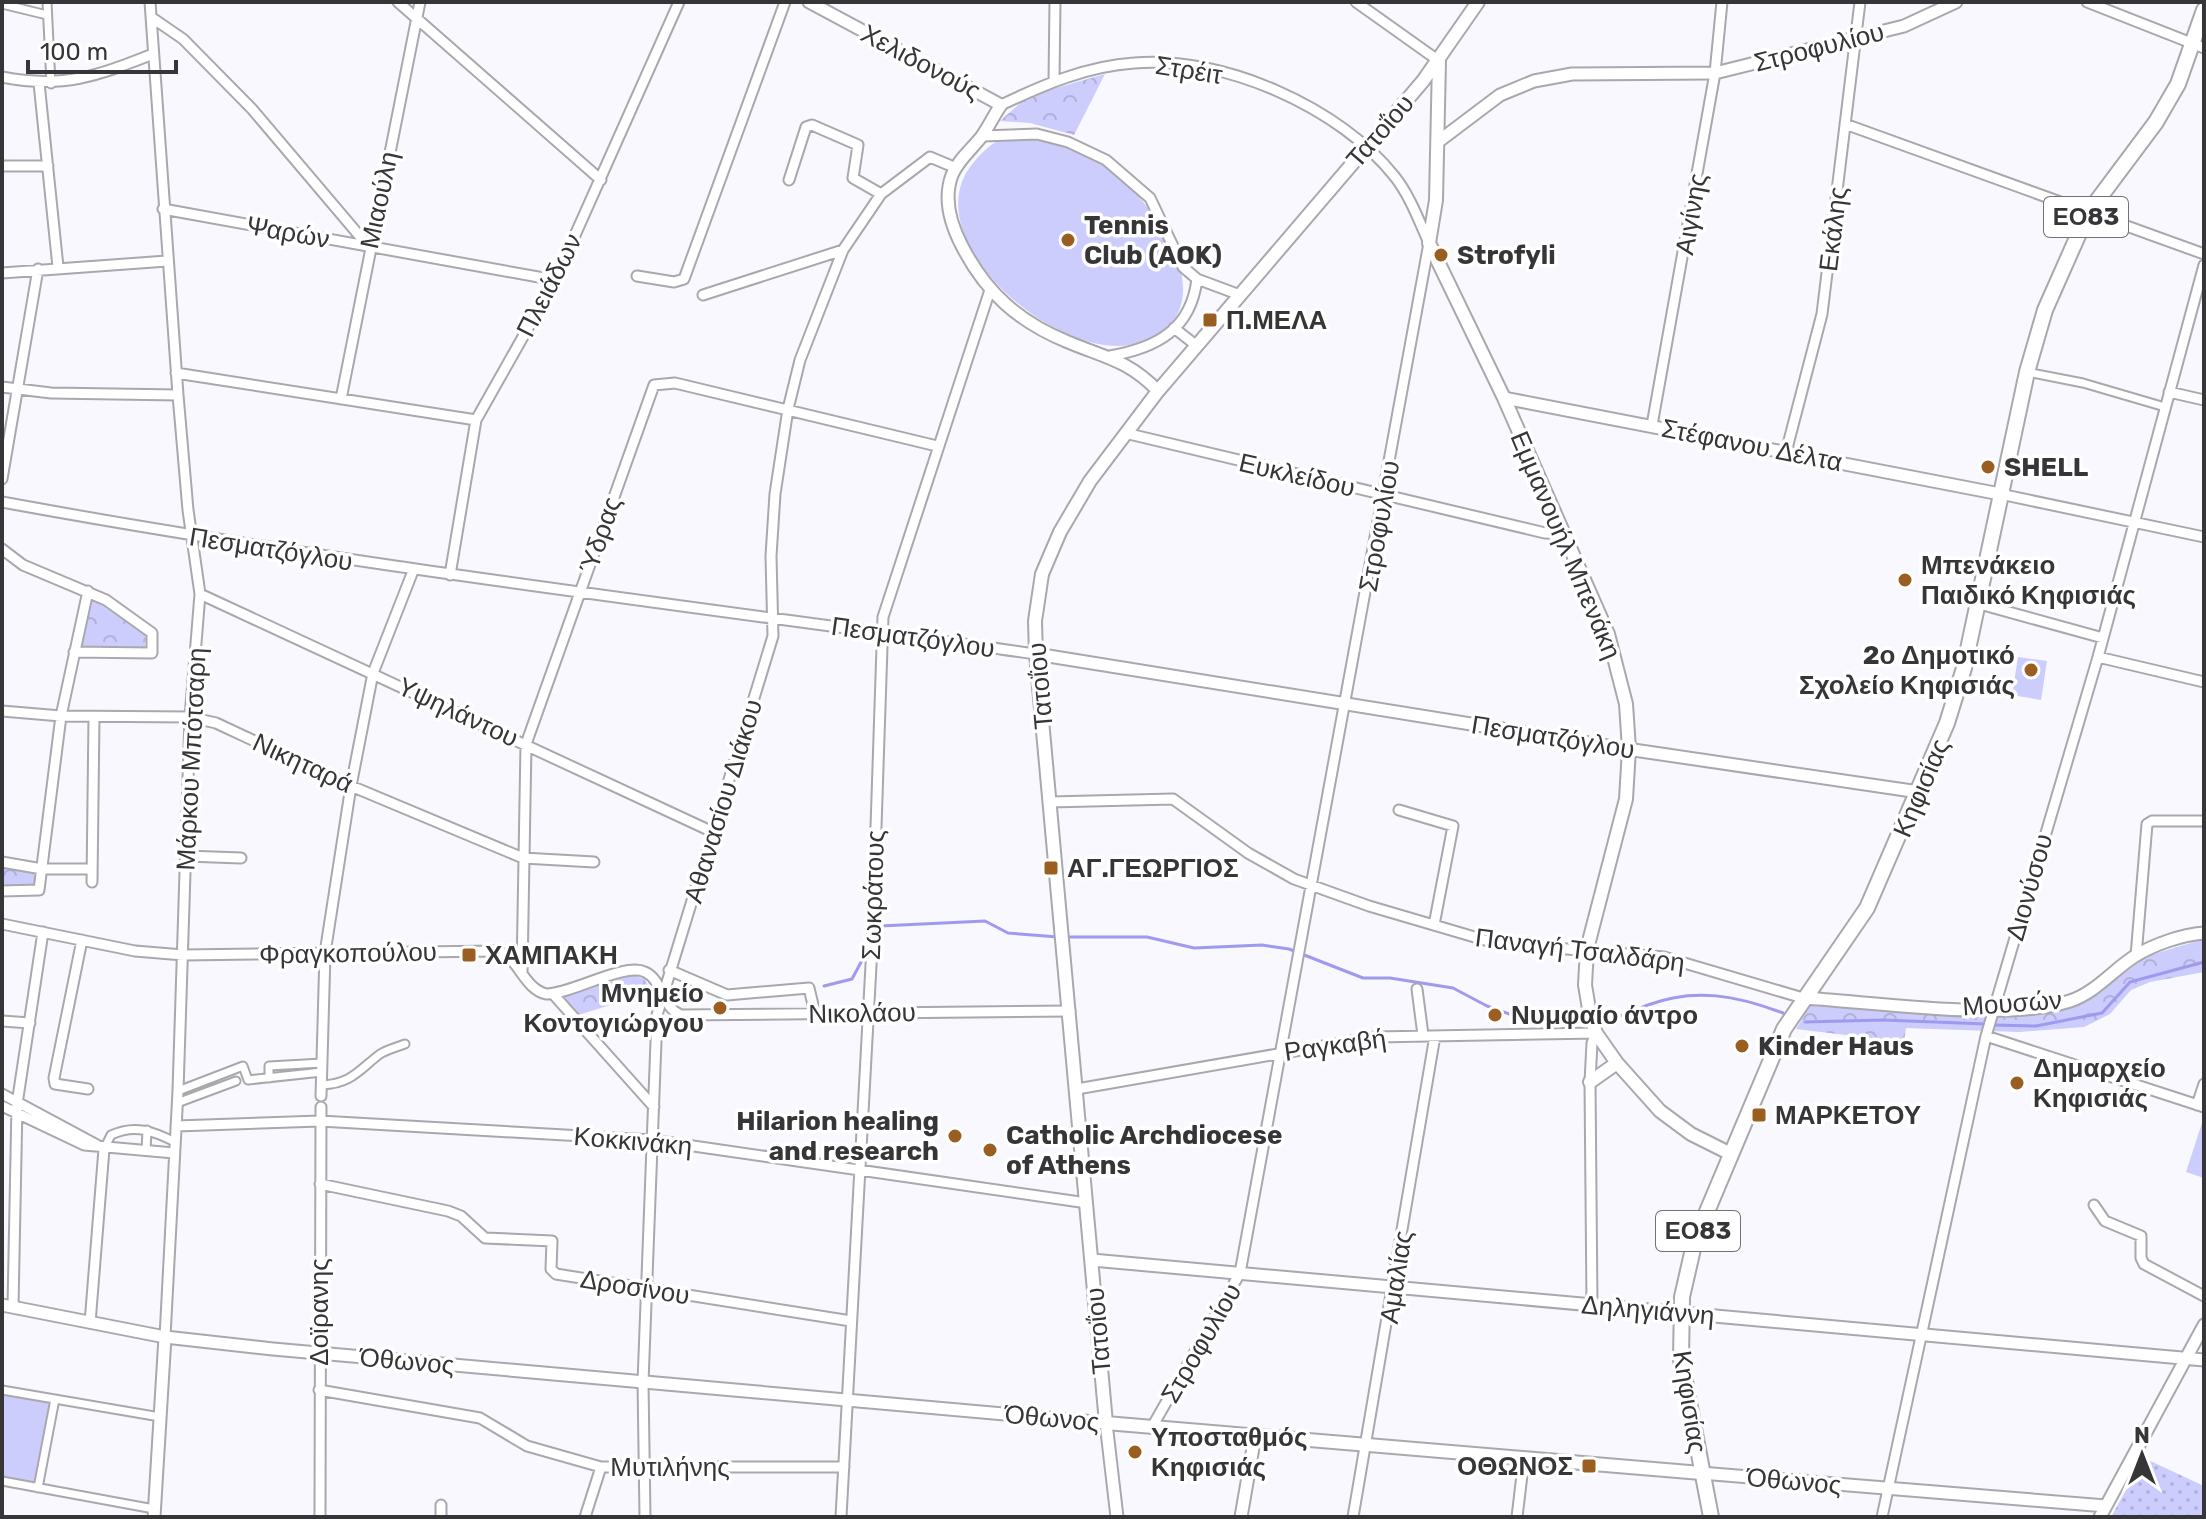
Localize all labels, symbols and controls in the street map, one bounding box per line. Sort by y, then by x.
street label: Στροφυλίου [1751,16,1887,79]
street label: Χελιδονούς [856,18,986,107]
scale bar [28,24,176,74]
text: 100 m [40,38,108,66]
street label: Στρέιτ [1153,50,1225,91]
street label: Τατοΐου [1340,88,1421,174]
street label: Μιαούλη [354,149,405,252]
street label: Αιγίνης [1669,171,1714,257]
street label: Εκάλης [1813,185,1854,273]
road number: ΕΟ83 [2044,197,2128,237]
street label: Ψαρών [244,210,332,255]
place label: Tennis Club (AOK) [1084,210,1222,271]
street label: Πλειάδων [510,228,589,342]
marker: Tennis Club (AOK) [1059,231,1077,249]
place label: Strofyli [1457,240,1556,271]
marker: Strofyli [1432,246,1450,264]
place label: Π.ΜΕΛΑ [1226,305,1328,336]
marker: Π.ΜΕΛΑ [1201,311,1219,329]
street label: Στέφανου Δέλτα [1659,413,1845,478]
street label: Εμμανουήλ Μπενάκη [1503,427,1628,664]
street label: Ευκλείδου [1236,447,1358,504]
place label: SHELL [2004,452,2089,483]
street label: Στροφυλίου [1353,458,1406,594]
marker: SHELL [1979,458,1997,476]
street label: Ύδρας [573,493,628,578]
street label: Πεσματζόγλου [187,521,355,578]
place label: Μπενάκειο Παιδικό Κηφισιάς [1921,550,2136,611]
marker: Μπενάκειο Παιδικό Κηφισιάς [1896,571,1914,589]
street label: Πεσματζόγλου [829,611,997,664]
place label: 2ο Δημοτικό Σχολείο Κηφισιάς [1799,640,2015,701]
street label: Τατοΐου [1021,641,1060,731]
street label: Μάρκου Μπότσαρη [170,647,213,871]
marker: 2ο Δημοτικό Σχολείο Κηφισιάς [2022,661,2040,679]
street label: Υψηλάντου [393,671,523,754]
street label: Αθανασίου Διάκου [678,696,769,907]
street label: Πεσματζόγλου [1469,709,1637,766]
street label: Νικηταρά [248,727,358,800]
street label: Κηφισίας [1887,734,1956,842]
street label: Σωκράτους [856,829,891,961]
street label: Διονύσου [1999,830,2059,944]
place label: ΑΓ.ΓΕΩΡΓΙΟΣ [1067,853,1239,884]
marker: ΑΓ.ΓΕΩΡΓΙΟΣ [1042,859,1060,877]
street label: Παναγή Τσαλδάρη [1473,922,1687,979]
street label: Φραγκοπούλου [259,936,437,971]
place label: ΧΑΜΠΑΚΗ [485,940,618,971]
marker: ΧΑΜΠΑΚΗ [460,946,478,964]
place label: Μνημείο Κοντογιώργου [524,978,704,1039]
street label: Μουσών [1961,985,2063,1022]
street label: Νικολάου [808,997,916,1030]
marker: Μνημείο Κοντογιώργου [711,999,729,1017]
place label: Νυμφαίο άντρο [1511,1000,1698,1031]
marker: Νυμφαίο άντρο [1486,1006,1504,1024]
street label: Ραγκαβή [1282,1023,1388,1068]
place label: Kinder Haus [1758,1031,1914,1062]
marker: Kinder Haus [1733,1037,1751,1055]
place label: Δημαρχείο Κηφισιάς [2033,1053,2166,1114]
marker: Δημαρχείο Κηφισιάς [2008,1074,2026,1092]
place label: ΜΑΡΚΕΤΟΥ [1775,1100,1921,1131]
place label: Hilarion healing and research [736,1106,939,1167]
marker: ΜΑΡΚΕΤΟΥ [1750,1106,1768,1124]
place label: Catholic Archdiocese of Athens [1006,1120,1282,1181]
street label: Κοκκινάκη [572,1121,693,1162]
marker: Hilarion healing and research [946,1127,964,1145]
marker: Catholic Archdiocese of Athens [981,1141,999,1159]
road number: ΕΟ83 [1656,1211,1740,1251]
street label: Αμαλίας [1374,1228,1419,1326]
street label: Δοϊρανης [304,1258,335,1366]
street label: Δροσίνου [578,1264,692,1311]
street label: Στροφυλίου [1155,1278,1248,1409]
street label: Τατοΐου [1079,1286,1118,1376]
street label: Δηληγιάννη [1580,1289,1716,1332]
street label: Όθωνος [357,1342,456,1381]
street label: Κηφισίας [1666,1348,1713,1456]
street label: Όθωνος [1002,1399,1101,1438]
north arrow [2102,1415,2182,1495]
place label: Υποσταθμός Κηφισιάς [1151,1422,1307,1483]
text: N [2134,1422,2150,1449]
marker: Υποσταθμός Κηφισιάς [1126,1443,1144,1461]
place label: ΟΘΩΝΟΣ [1457,1451,1573,1482]
street label: Μυτιλήνης [610,1452,730,1483]
marker: ΟΘΩΝΟΣ [1580,1457,1598,1475]
street label: Όθωνος [1744,1462,1843,1501]

